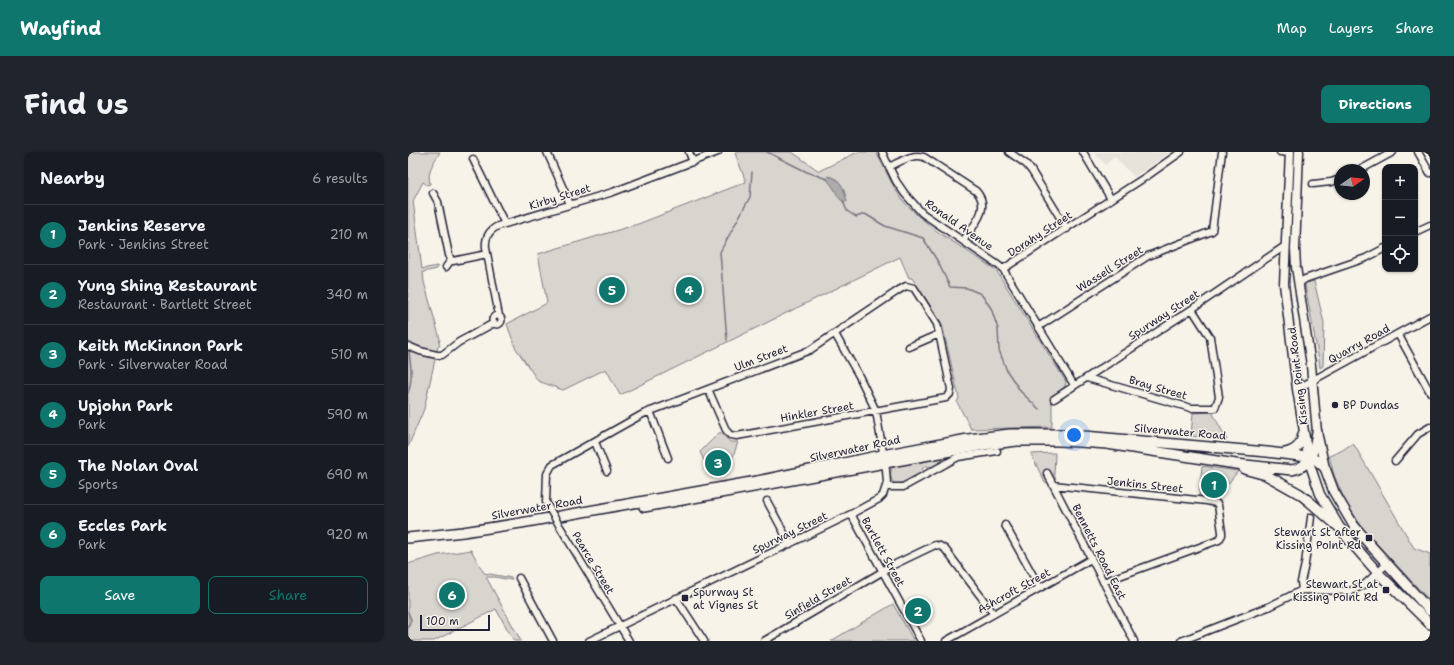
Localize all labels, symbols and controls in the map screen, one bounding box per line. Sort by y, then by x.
text: Wayfind [20,16,101,41]
text: Map [1277,19,1307,37]
text: Layers [1329,19,1373,37]
text: Share [1395,19,1434,37]
text: Find us [24,85,129,123]
button: Directions [1321,85,1430,123]
north arrow [1334,164,1370,200]
map controls [1382,164,1418,272]
button: + [1382,164,1418,200]
text: Nearby [40,167,105,189]
text: 6 results [312,170,368,187]
street label: Kirby Street [527,180,593,213]
street label: Ronald Avenue [922,196,996,254]
button: − [1382,200,1418,236]
street label: Dorahy Street [1005,207,1075,260]
text: Jenkins Reserve [78,216,206,236]
text: 1 [50,226,56,243]
text: 210 m [330,226,368,243]
text: Park · Jenkins Street [78,236,209,253]
button: locate [1382,236,1418,272]
street label: Wassell Street [1074,242,1146,296]
pin: 5 [599,275,625,305]
pin: 4 [676,275,702,305]
text: Yung Shing Restaurant [78,276,257,296]
text: 2 [48,286,58,303]
text: 340 m [326,286,368,303]
street label: Spurway Street [1126,286,1203,344]
text: Restaurant · Bartlett Street [78,296,252,313]
street label: Quarry Road [1325,321,1393,367]
street label: Kissing Point Road [1285,326,1311,426]
text: Keith McKinnon Park [78,336,243,356]
street label: Ulm Street [732,341,790,375]
text: 3 [48,346,58,363]
text: 510 m [331,346,368,363]
text: Park · Silverwater Road [78,356,227,373]
street label: Bray Street [1127,373,1189,404]
text: Upjohn Park [78,396,173,416]
street label: Hinkler Street [779,398,855,426]
place label: BP Dundas [1343,398,1399,413]
marker: BP Dundas [1330,400,1340,410]
text: 4 [48,406,58,423]
text: 590 m [327,406,368,423]
text: Park [78,416,106,433]
street label: Silverwater Road [1133,421,1227,443]
your location [1064,425,1084,445]
street label: Silverwater Road [808,432,902,466]
pin: 3 [705,448,731,478]
text: The Nolan Oval [78,456,198,476]
text: 5 [49,466,57,483]
text: 690 m [326,466,368,483]
pin: 1 [1201,470,1227,500]
street label: Jenkins Street [1106,474,1184,496]
text: Sports [78,476,118,493]
street label: Silverwater Road [490,493,584,523]
street label: Bennetts Road East [1068,502,1130,603]
street label: Spurway Street [750,508,830,558]
street label: Bartlett Street [858,515,908,590]
text: Eccles Park [78,516,167,536]
place label: Stewart St after Kissing Point Rd [1274,525,1361,553]
text: 6 [48,526,58,543]
text: 920 m [326,526,368,543]
street label: Pearce Street [568,529,618,597]
marker: Stewart St after Kissing Point Rd [1364,533,1374,543]
text: Park [78,536,106,553]
street label: Ashcroft Street [975,565,1053,617]
street label: Sinfield Street [782,573,855,623]
button: Save [40,576,200,614]
button: Share [208,576,368,614]
place label: Stewart St at Kissing Point Rd [1293,577,1378,605]
pin: 6 [439,580,465,610]
place label: Spurway St at Vignes St [693,585,758,613]
marker: Stewart St at Kissing Point Rd [1381,585,1391,595]
marker: Spurway St at Vignes St [680,593,690,603]
pin: 2 [905,596,931,626]
scale bar [420,613,490,632]
text: 100 m [426,614,459,629]

